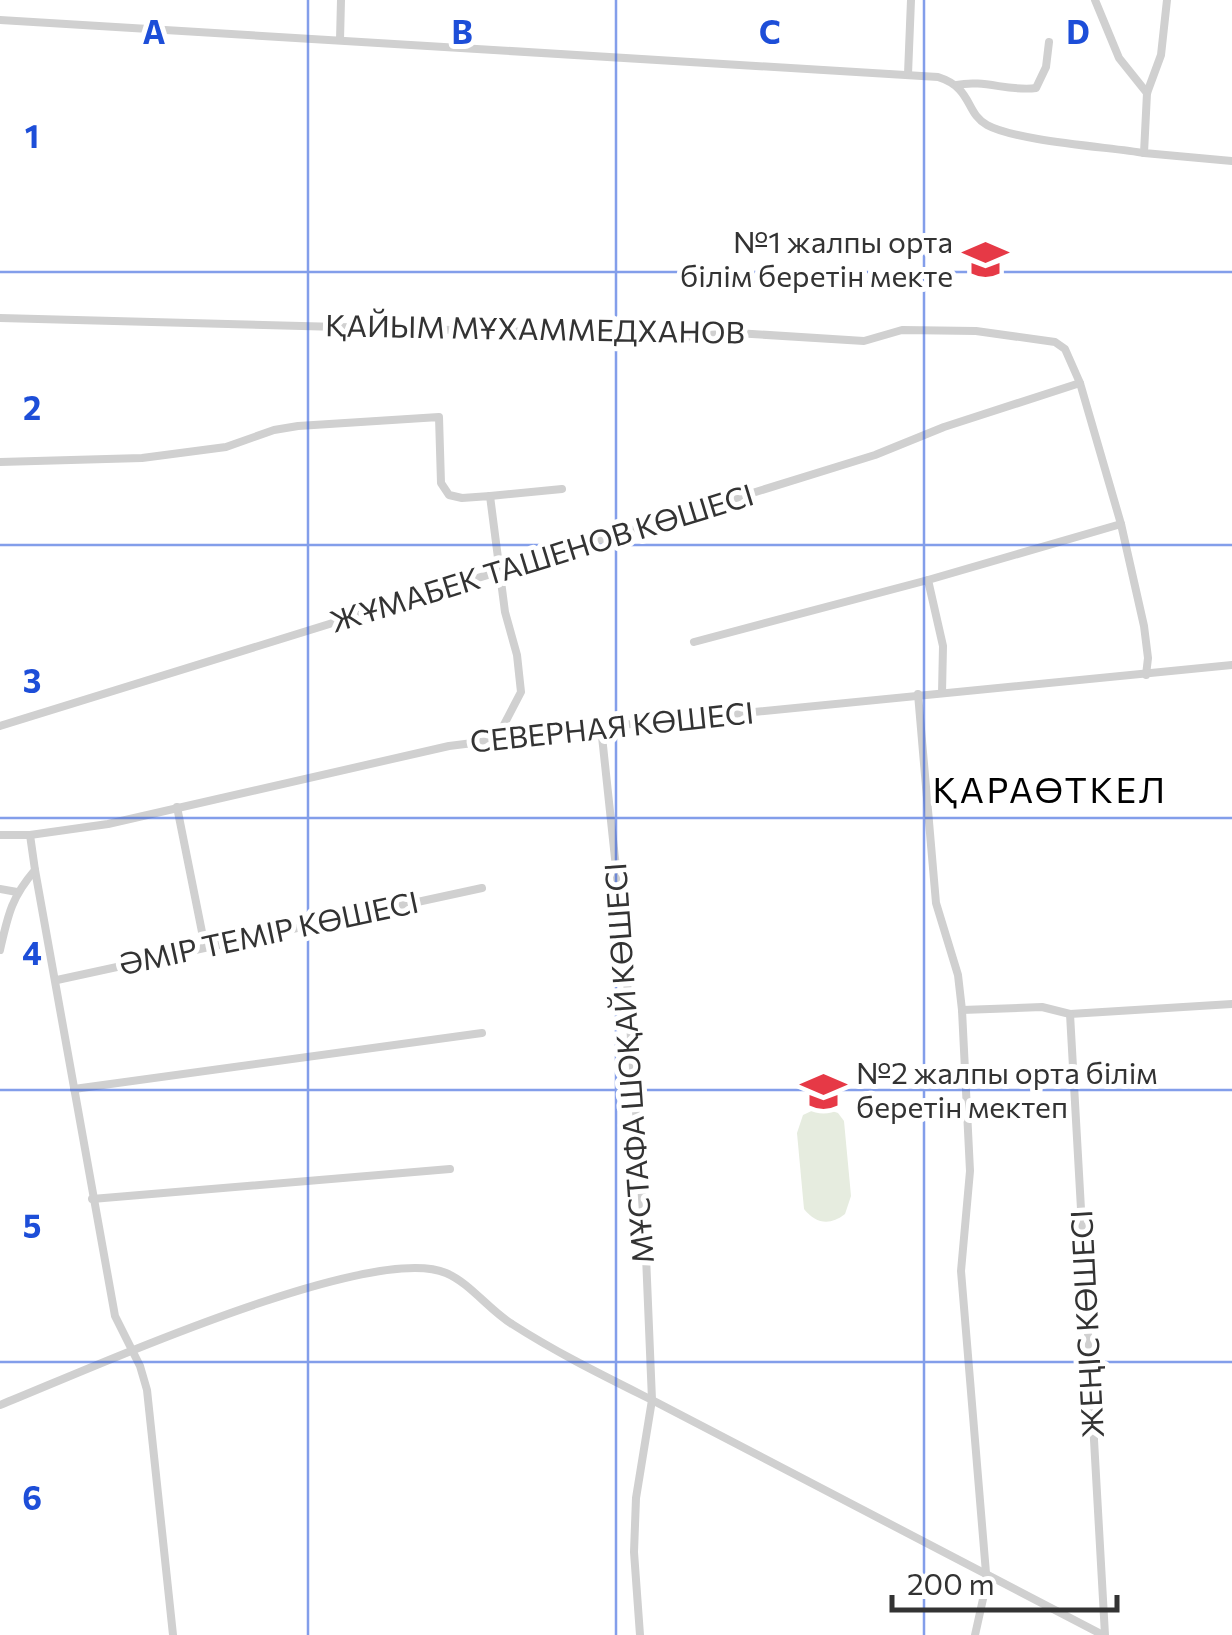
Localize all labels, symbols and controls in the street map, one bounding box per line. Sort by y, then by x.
text: A [143,11,166,51]
text: B [451,11,473,51]
text: C [759,11,781,51]
text: D [1066,11,1090,51]
text: 1 [25,115,39,155]
place label: №1 жалпы орта білім беретін мекте [680,222,953,293]
school or university icon: №1 жалпы орта білім беретін мекте [962,236,1010,284]
street label: ҚАЙЫМ МҰХАММЕДХАНОВ [325,305,745,350]
text: 2 [23,387,41,427]
street label: ЖҰМАБЕК ТАШЕНОВ КӨШЕСІ [325,474,758,639]
text: 3 [23,660,41,700]
street label: СЕВЕРНАЯ КӨШЕСІ [468,692,755,759]
district label: ҚАРАӨТКЕЛ [932,767,1168,810]
street label: МҰСТАФА ШОҚАЙ КӨШЕСІ [595,862,660,1265]
street label: ӘМІР ТЕМІР КӨШЕСІ [115,882,422,981]
text: 4 [22,932,42,972]
place label: №2 жалпы орта білім беретін мектеп [856,1053,1158,1124]
school or university icon: №2 жалпы орта білім беретін мектеп [799,1067,847,1115]
text: 5 [23,1205,41,1245]
street label: ЖЕҢІС КӨШЕСІ [1061,1209,1110,1439]
text: 6 [22,1477,42,1517]
scale bar [892,1550,1117,1612]
text: 200 m [907,1564,995,1601]

